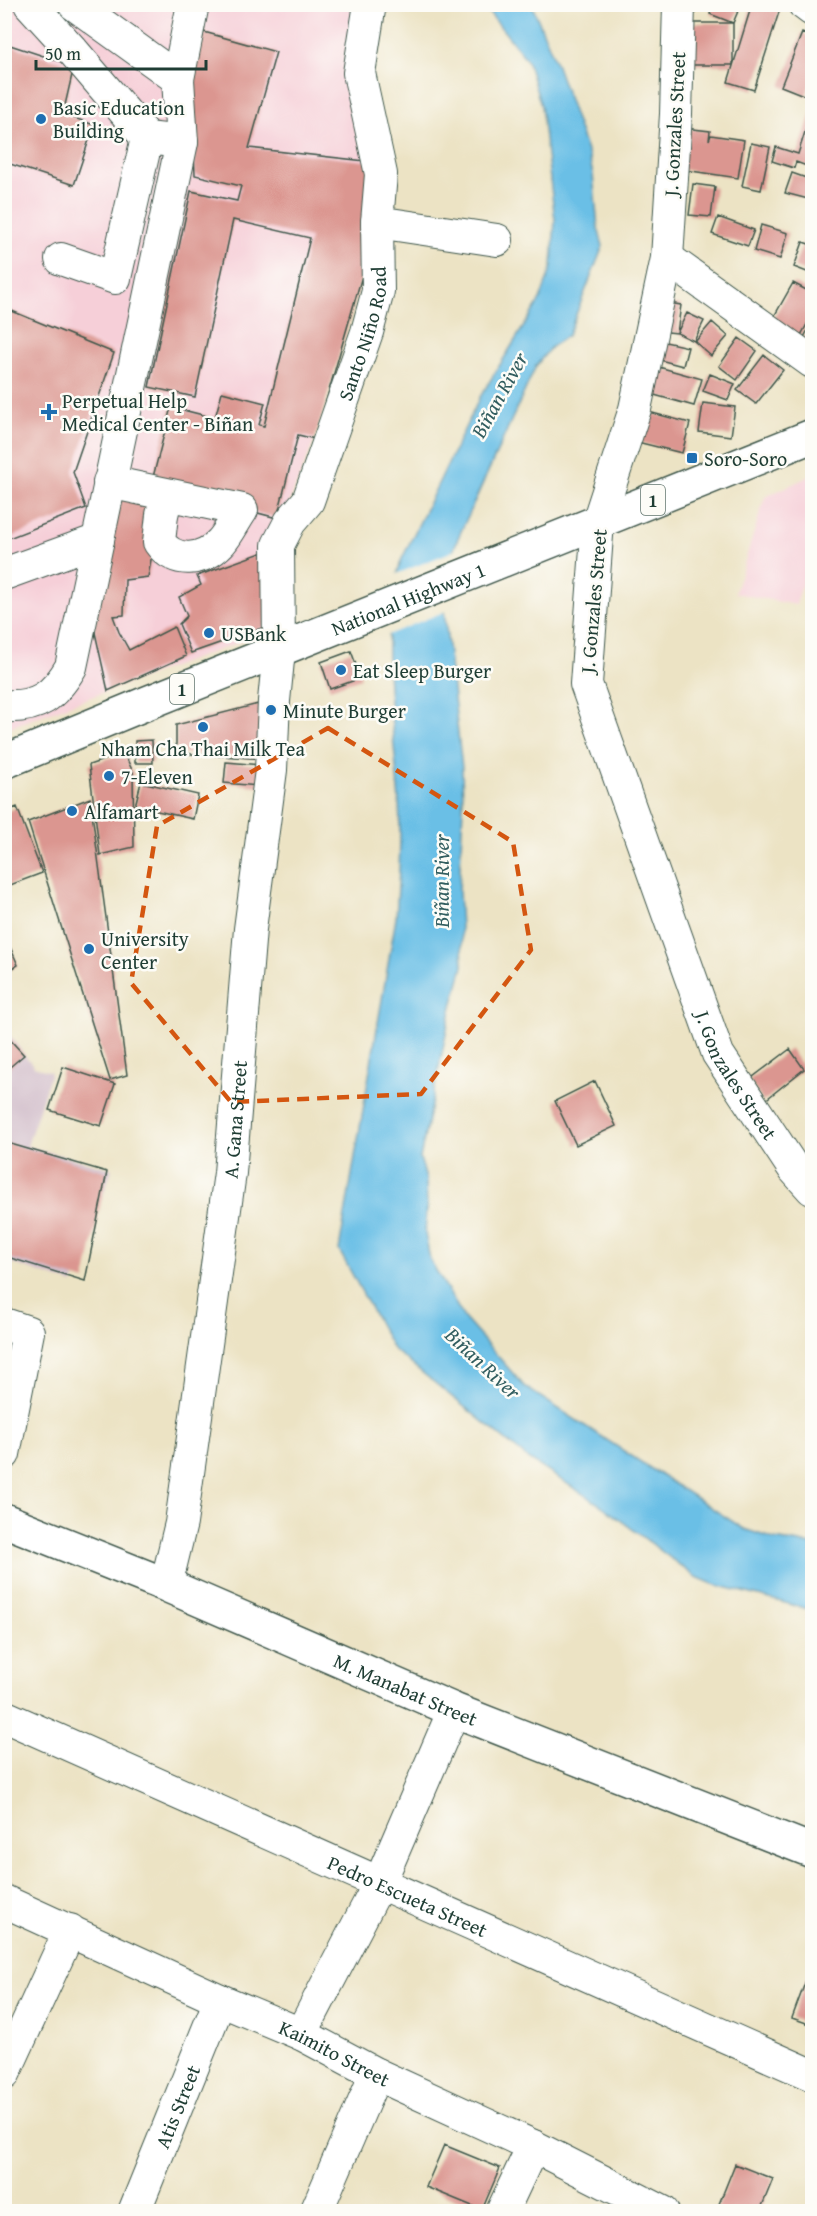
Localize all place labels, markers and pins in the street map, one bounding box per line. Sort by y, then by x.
place label: Basic Education Building [53,93,185,145]
marker: Basic Education Building [34,112,48,126]
place label: Perpetual Help Medical Center - Biñan [62,386,253,438]
marker: Perpetual Help Medical Center - Biñan [40,403,58,421]
place label: Soro-Soro [704,444,787,473]
marker: Soro-Soro [685,451,699,465]
place label: USBank [221,619,287,648]
marker: USBank [202,626,216,640]
place label: Eat Sleep Burger [353,656,491,685]
marker: Eat Sleep Burger [334,663,348,677]
place label: Minute Burger [283,696,406,725]
marker: Minute Burger [264,703,278,717]
marker: Nham Cha Thai Milk Tea [196,720,210,734]
place label: Nham Cha Thai Milk Tea [101,734,305,763]
place label: 7-Eleven [121,762,193,791]
marker: 7-Eleven [102,769,116,783]
place label: Alfamart [84,797,159,826]
marker: Alfamart [65,804,79,818]
place label: University Center [101,924,189,976]
marker: University Center [82,942,96,956]

